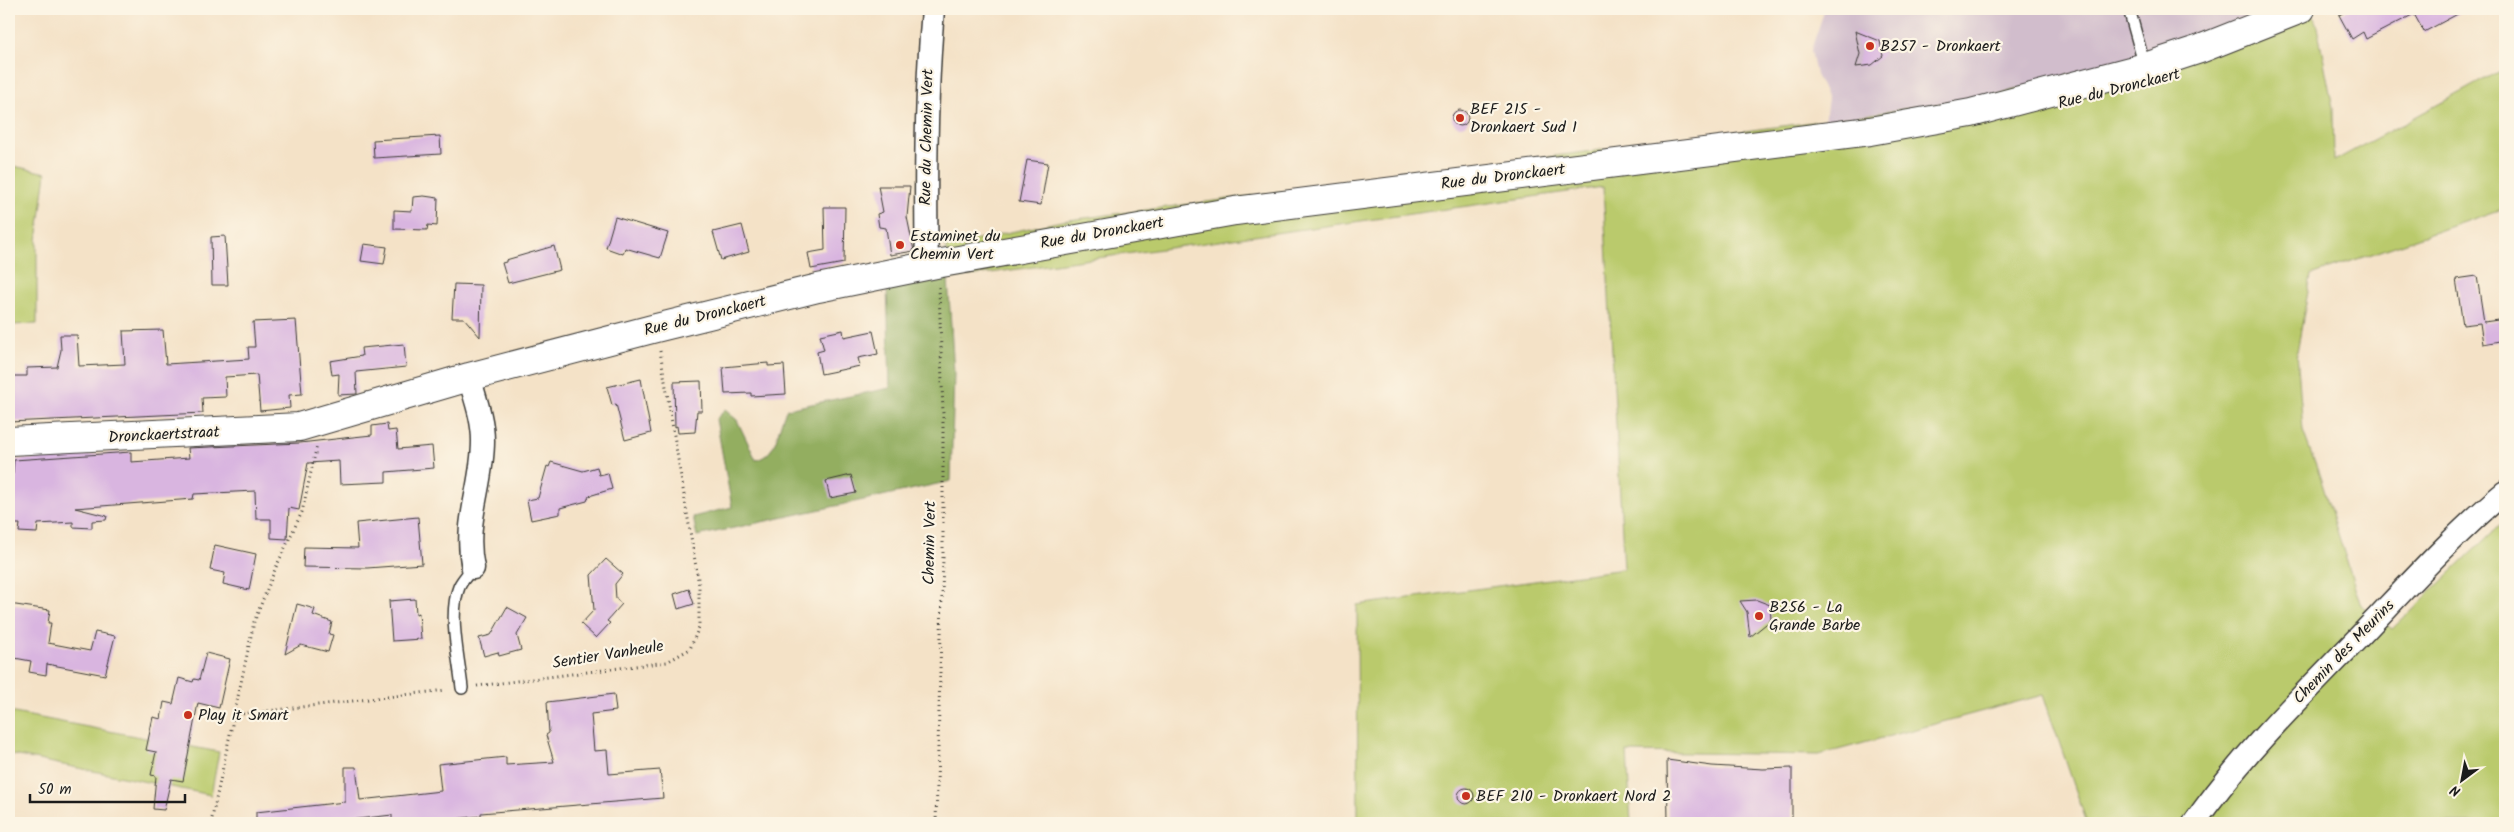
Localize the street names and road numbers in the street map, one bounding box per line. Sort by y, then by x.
street label: Rue du Dronckaert [2055,62,2183,116]
street label: Rue du Chemin Vert [913,68,941,206]
street label: Rue du Dronckaert [1439,157,1567,197]
street label: Rue du Dronckaert [1038,210,1166,256]
street label: Rue du Dronckaert [641,289,769,343]
street label: Dronckaertstraat [108,420,221,450]
street label: Chemin Vert [917,500,943,585]
street label: Chemin des Meurins [2287,594,2401,710]
street label: Sentier Vanheule [551,634,665,676]

